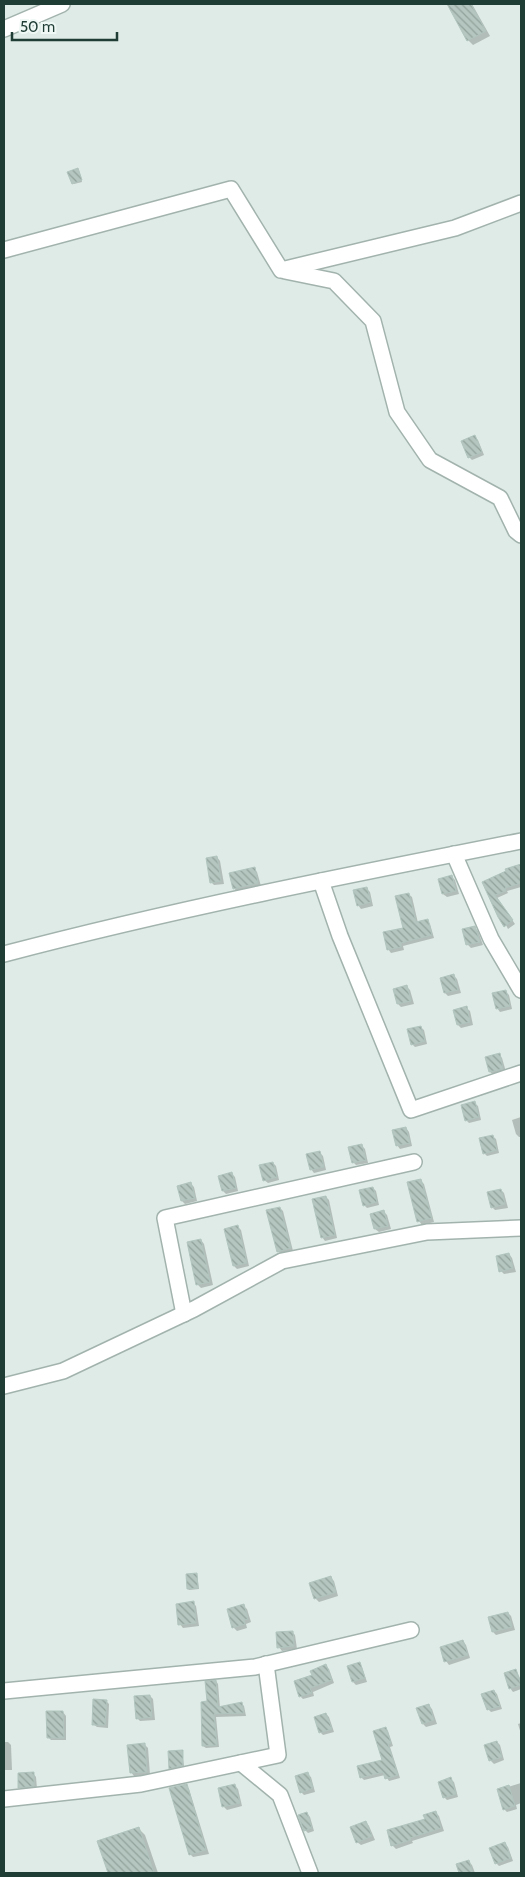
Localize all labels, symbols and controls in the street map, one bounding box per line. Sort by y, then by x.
scale bar [12,10,118,42]
text: 50 m [20,18,55,36]

